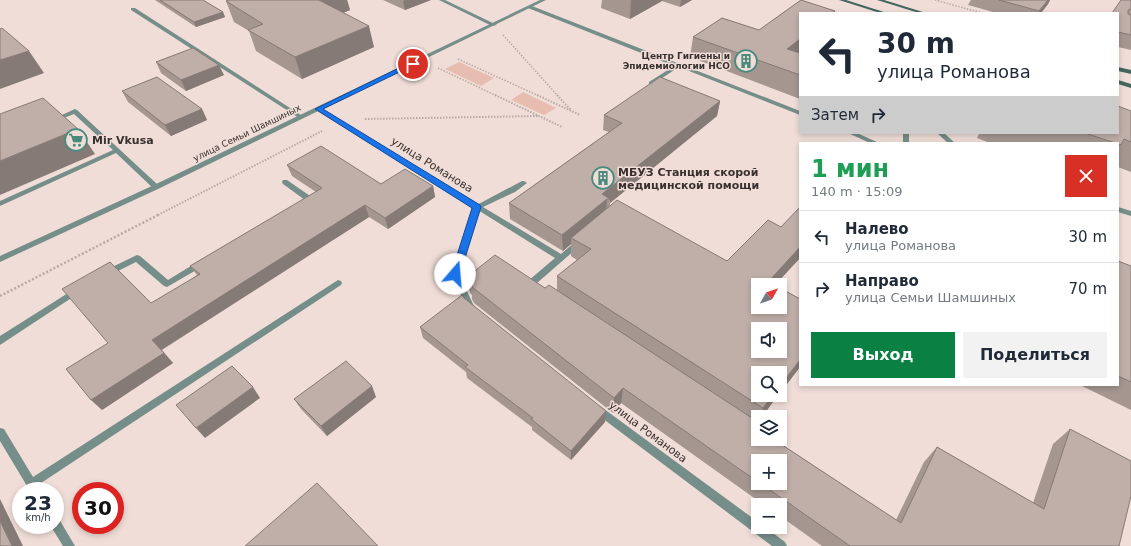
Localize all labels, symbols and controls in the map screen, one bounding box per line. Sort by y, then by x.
text: 30 m [877,27,955,60]
icon: left [811,28,863,80]
pin [396,47,430,81]
building icon: Центр Гигиены и Эпидемиологии НСО [733,48,759,74]
place label: Центр Гигиены и Эпидемиологии НСО [623,51,730,71]
icon: arrive [402,53,424,75]
text: улица Романова [877,61,1031,82]
street label: улица Семьи Шамшиных [192,102,303,163]
icon: right [867,104,889,126]
text: Затем [811,106,859,124]
supermarket icon: Mir Vkusa [63,127,89,153]
place label: Mir Vkusa [92,134,154,147]
street label: улица Романова [389,135,475,195]
text: 1 мин [811,155,889,183]
button: close [1065,155,1107,197]
building icon: МБУЗ Станция скорой медицинской помощи [590,165,616,191]
place label: МБУЗ Станция скорой медицинской помощи [618,166,759,192]
text: 140 m · 15:09 [811,184,902,199]
text: Налево [845,220,909,238]
icon: left [811,226,833,248]
text: 30 m [1069,228,1107,246]
text: улица Романова [845,238,956,253]
position arrow [434,253,476,295]
text: Направо [845,272,919,290]
north arrow [751,278,787,314]
map controls [751,278,787,534]
icon: right [811,278,833,300]
text: 70 m [1069,280,1107,298]
text: улица Семьи Шамшиных [845,290,1016,305]
button: sound [751,322,787,358]
button: Выход [811,332,955,378]
button: Поделиться [963,332,1107,378]
button: search [751,366,787,402]
street label: улица Романова [607,399,689,465]
button: layers [751,410,787,446]
button: + [751,454,787,490]
speed limit sign: 30 [72,482,124,534]
text: 23 [24,491,52,515]
button: − [751,498,787,534]
text: km/h [25,512,51,523]

